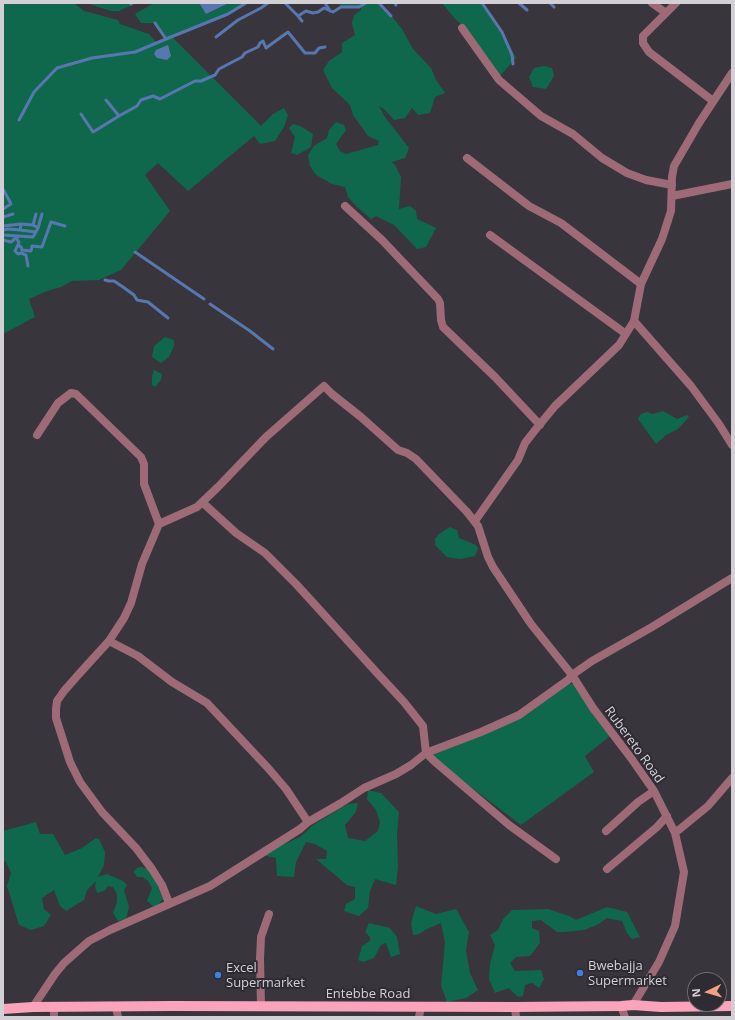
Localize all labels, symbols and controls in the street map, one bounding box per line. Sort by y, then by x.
street label: Rubereto Road [601,704,667,786]
place label: Bwebajja Supermarket [588,958,667,989]
place label: Excel Supermarket [226,960,305,991]
marker: Bwebajja Supermarket [575,968,585,978]
marker: Excel Supermarket [213,970,223,980]
north arrow [687,972,727,1012]
street label: Entebbe Road [326,986,410,1002]
text: N [688,988,703,998]

